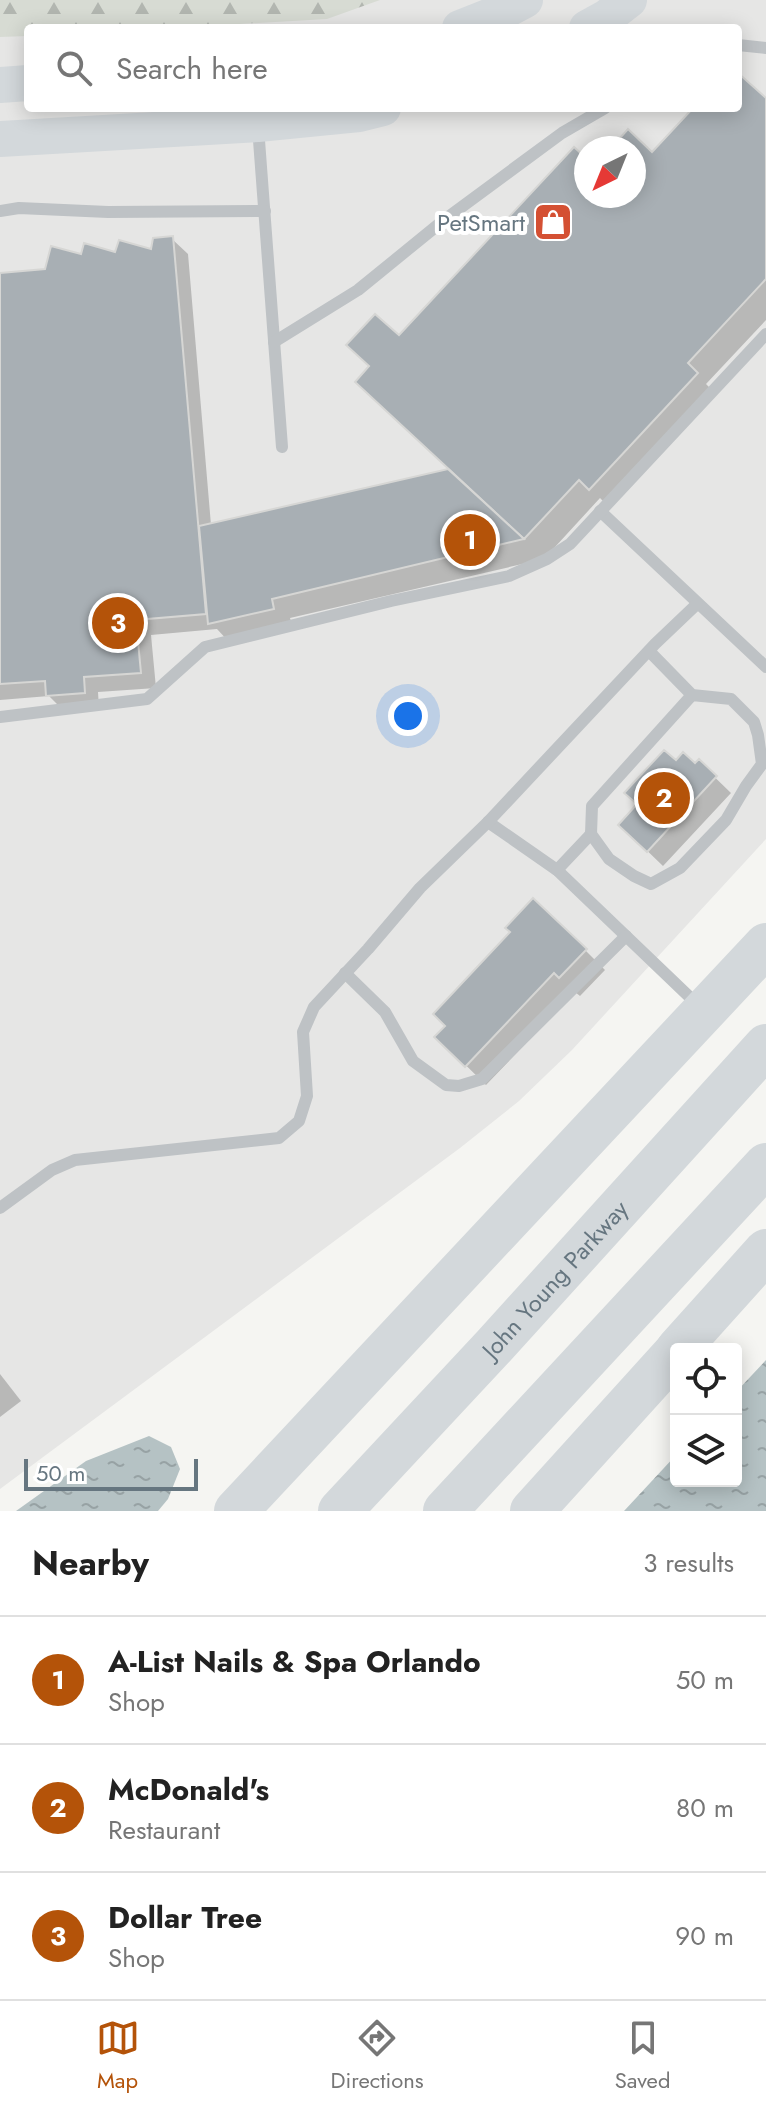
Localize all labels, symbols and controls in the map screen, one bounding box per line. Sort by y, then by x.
search box [24,24,742,112]
icon: search [52,46,96,90]
text: Search here [116,47,268,90]
north arrow [574,136,646,208]
shop icon: PetSmart [532,201,574,243]
place label: PetSmart [437,205,525,240]
pin: 1 [444,510,496,570]
pin: 3 [92,593,144,653]
your location [388,696,428,736]
pin: 2 [638,768,690,828]
street label: John Young Parkway [471,1192,636,1368]
map controls [670,1343,742,1487]
button: locate [670,1343,742,1415]
button: layers [670,1415,742,1487]
scale bar [24,1455,198,1491]
text: 50 m [36,1457,85,1489]
text: Nearby [32,1539,149,1588]
text: 3 results [643,1544,734,1582]
text: A-List Nails & Spa Orlando [108,1640,481,1683]
text: 1 [51,1661,65,1699]
text: 50 m [676,1661,734,1699]
text: Shop [108,1683,165,1721]
text: McDonald's [108,1768,269,1811]
text: 2 [49,1789,67,1827]
text: 80 m [676,1789,734,1827]
text: Restaurant [108,1811,220,1849]
text: Dollar Tree [108,1896,262,1939]
text: 3 [50,1917,66,1955]
text: 90 m [675,1917,734,1955]
text: Shop [108,1939,165,1977]
tab: Map [96,2016,140,2096]
tab: Directions [331,2016,424,2096]
tab: Saved [615,2016,670,2096]

